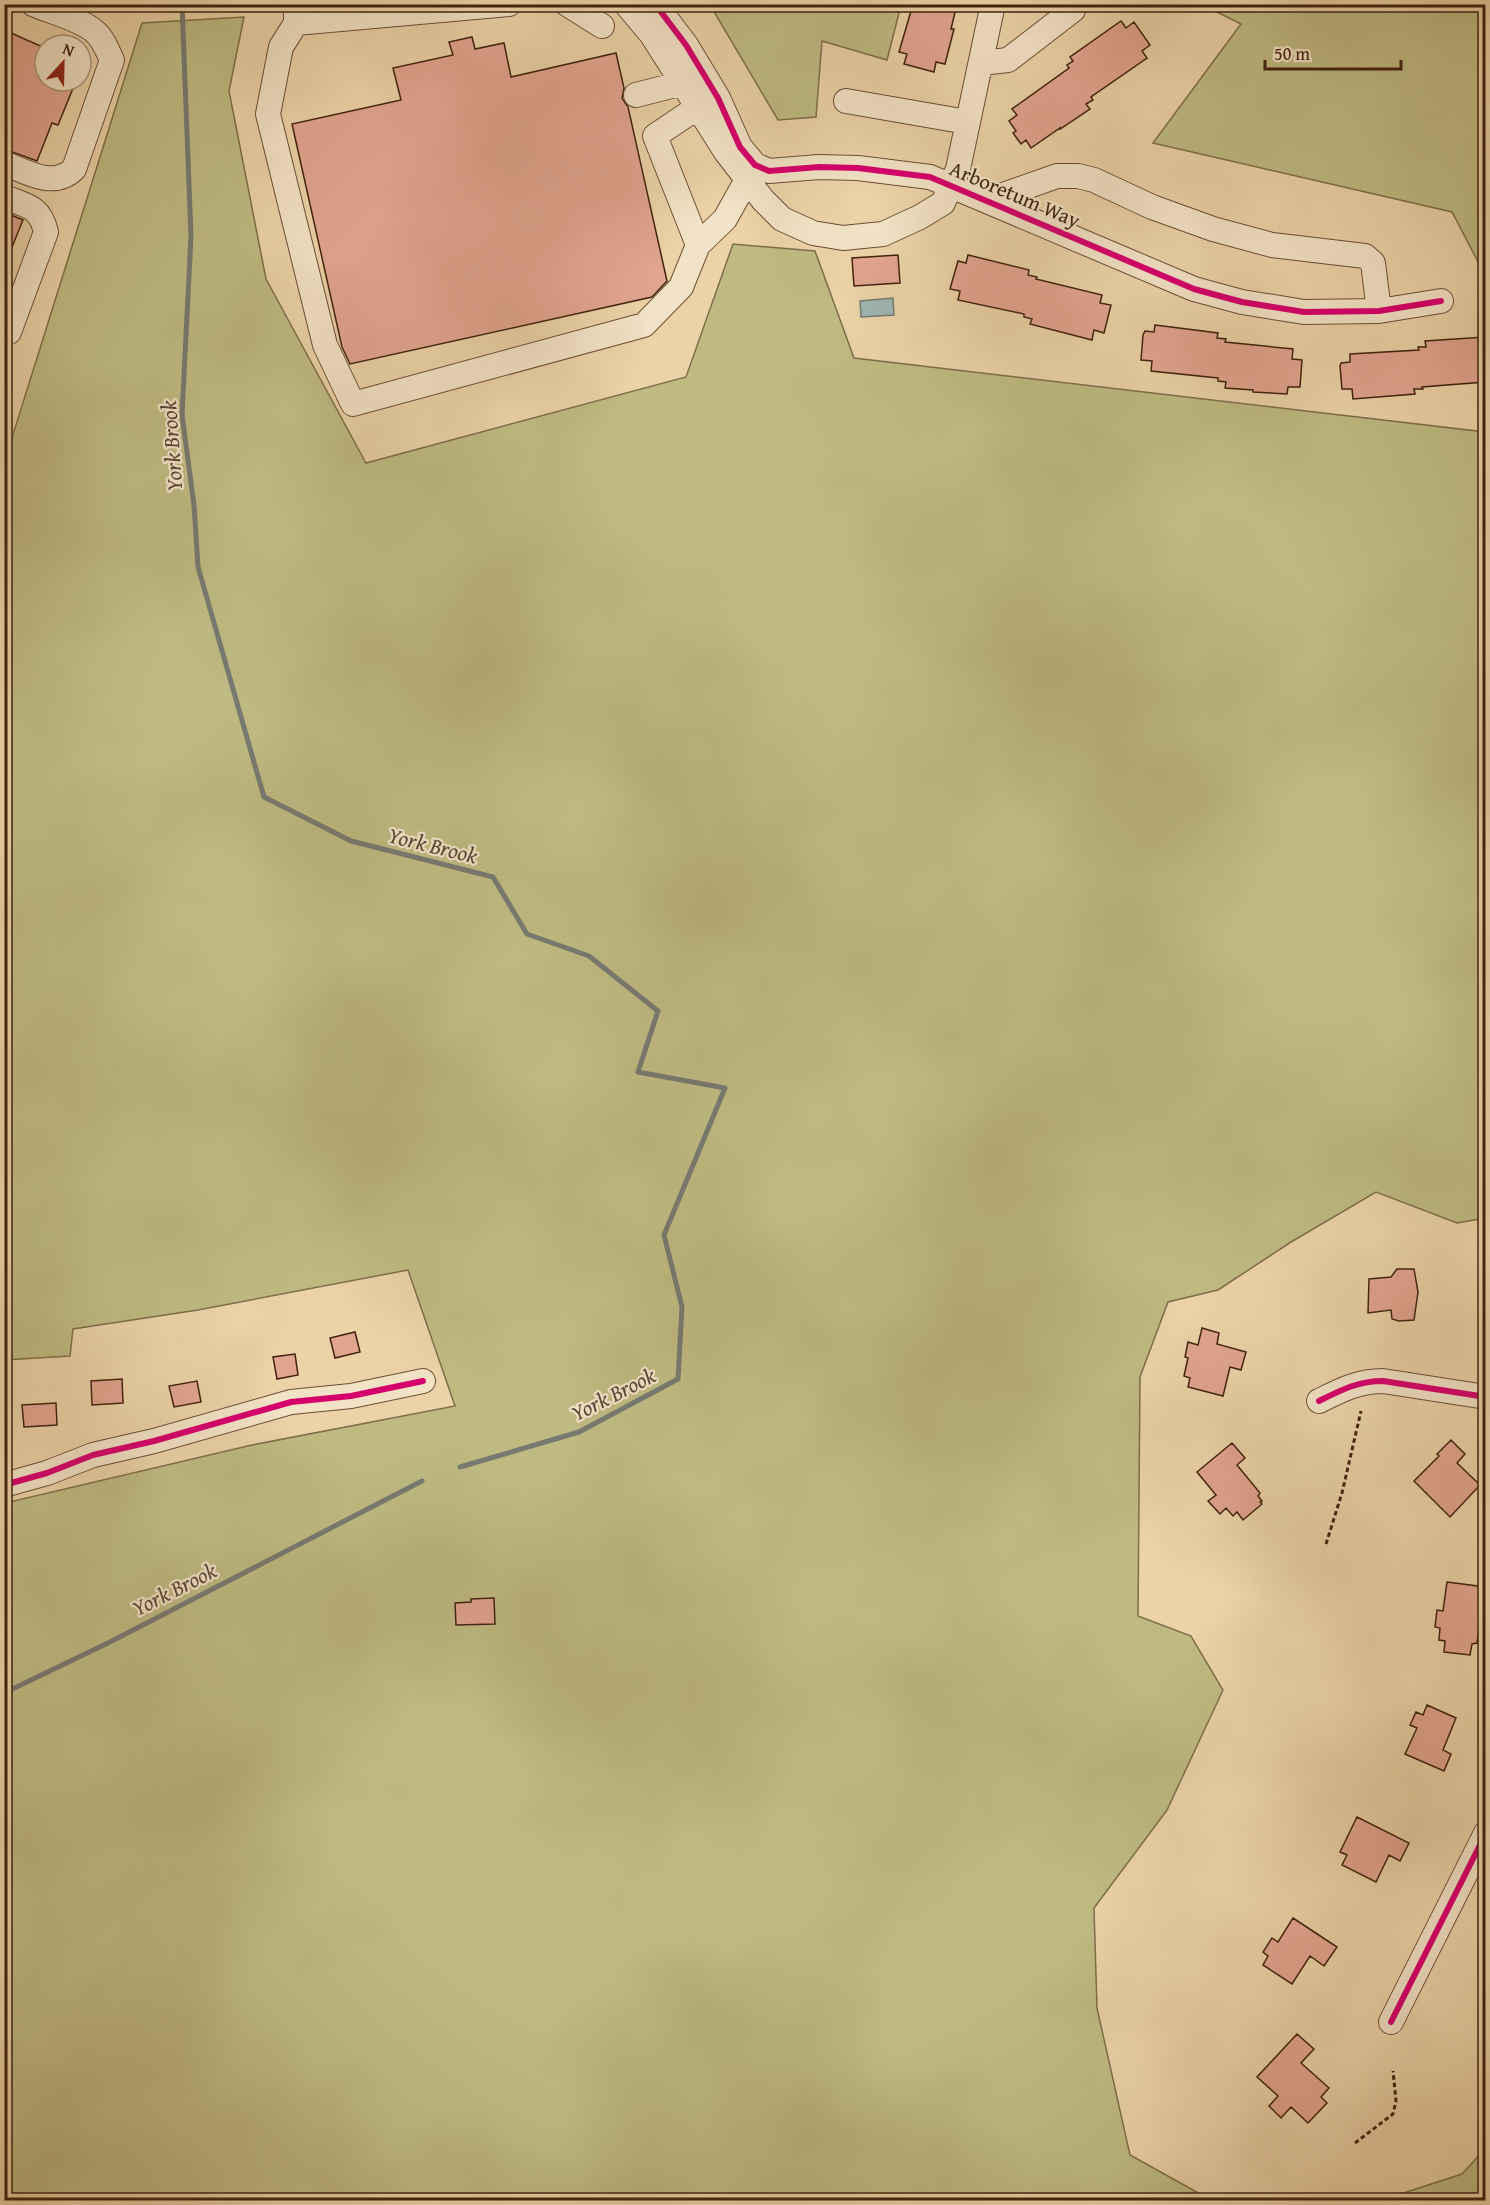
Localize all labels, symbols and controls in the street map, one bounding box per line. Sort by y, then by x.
north arrow [33,33,93,93]
scale bar [1265,33,1402,71]
text: N [59,36,78,62]
text: 50 m [1274,40,1310,67]
street label: Arboretum Way [945,153,1086,236]
water label: York Brook [152,398,190,493]
water label: York Brook [385,818,482,872]
water label: York Brook [565,1359,662,1429]
water label: York Brook [126,1554,223,1624]

